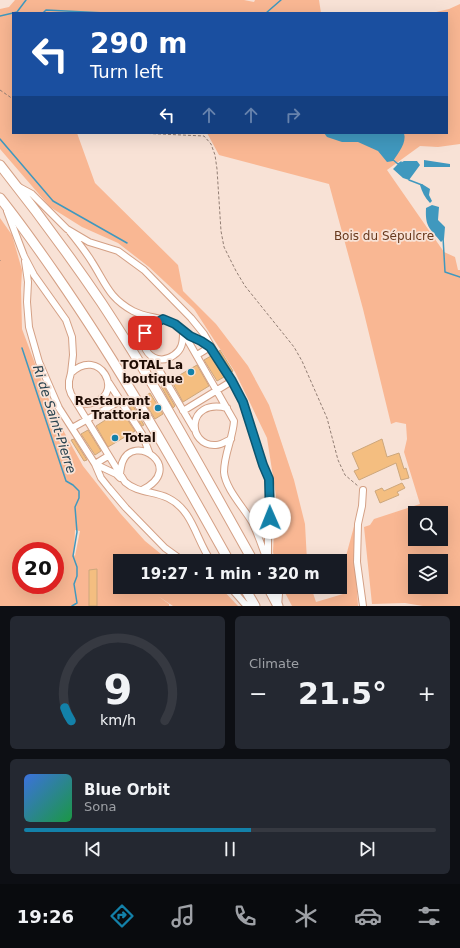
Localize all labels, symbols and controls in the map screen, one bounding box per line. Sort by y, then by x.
text: 290 m [90,27,187,60]
icon: left [24,28,76,80]
text: Turn left [90,61,163,82]
icon: left [156,104,178,126]
icon: ahead [198,104,220,126]
icon: ahead [240,104,262,126]
icon: right [282,104,304,126]
park label: Bois du Sépulcre [334,229,434,243]
pin [128,316,162,350]
icon: arrive [134,322,156,344]
place label: TOTAL La boutique [121,358,183,386]
water label: Ri de Saint-Pierre [30,363,79,475]
marker: TOTAL La boutique [186,367,196,377]
place label: Restaurant Trattoria [75,394,150,422]
marker: Restaurant Trattoria [153,403,163,413]
place label: Total [123,431,156,445]
marker: Total [110,433,120,443]
position arrow [249,497,291,539]
map controls [408,506,448,594]
button: search [408,506,448,546]
speed limit sign: 20 [12,542,64,594]
button: layers [408,554,448,594]
text: 19:27 · 1 min · 320 m [140,565,320,583]
text: Climate [249,656,299,671]
text: 9 [103,664,132,713]
text: 21.5° [298,676,387,711]
text: − [249,681,267,706]
text: + [418,681,436,706]
text: km/h [99,711,136,727]
text: Blue Orbit [84,781,170,799]
text: Sona [84,799,116,814]
icon: previous [82,838,104,860]
icon: pause [219,838,241,860]
icon: next [356,838,378,860]
icon: directions [108,902,136,930]
icon: music [169,902,197,930]
icon: phone [231,902,259,930]
icon: climate [292,902,320,930]
icon: car [354,902,382,930]
icon: filters [415,902,443,930]
text: 19:26 [17,906,74,927]

